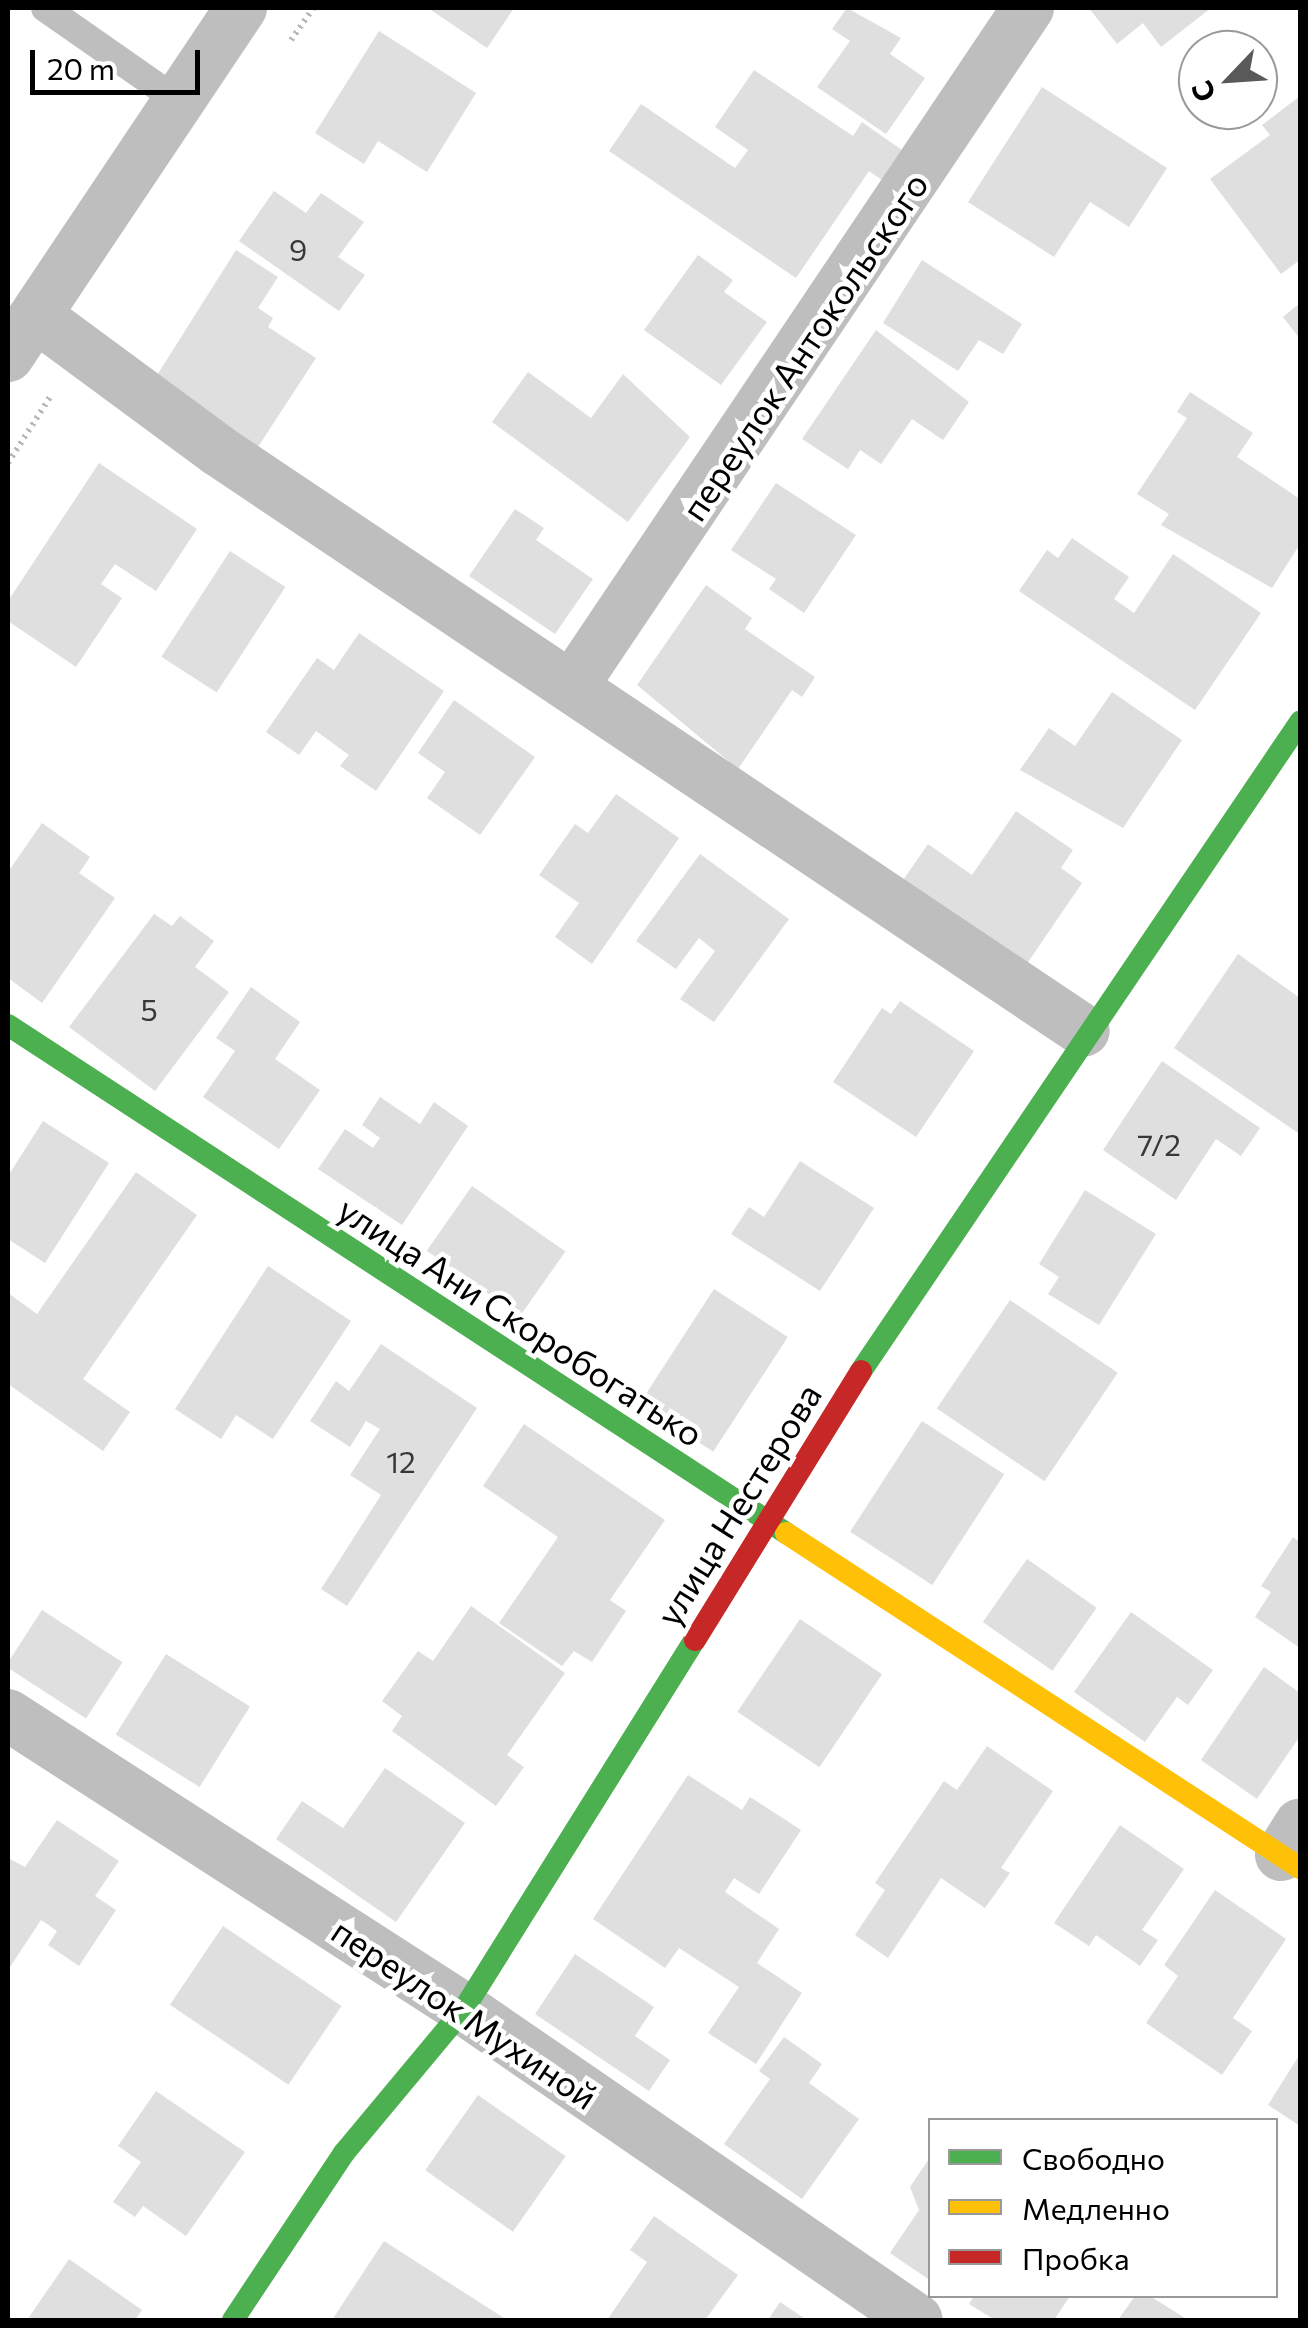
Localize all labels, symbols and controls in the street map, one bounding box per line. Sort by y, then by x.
scale bar [35,30,205,92]
north arrow [1178,30,1278,130]
text: 20 m [47,49,115,86]
text: С [1183,76,1222,108]
street label: переулок Антокольского [672,164,936,528]
house number: 9 [289,231,307,267]
house number: 5 [140,991,158,1027]
house number: 7/2 [1137,1126,1181,1162]
street label: улица Ани Скоробогатько [331,1187,711,1455]
street label: улица Нестерова [647,1375,829,1633]
house number: 12 [386,1443,416,1479]
street label: переулок Мухиной [325,1909,605,2117]
legend [928,2118,1278,2298]
text: Свободно [1022,2139,1165,2176]
text: Медленно [1022,2189,1170,2226]
text: Пробка [1022,2239,1130,2276]

